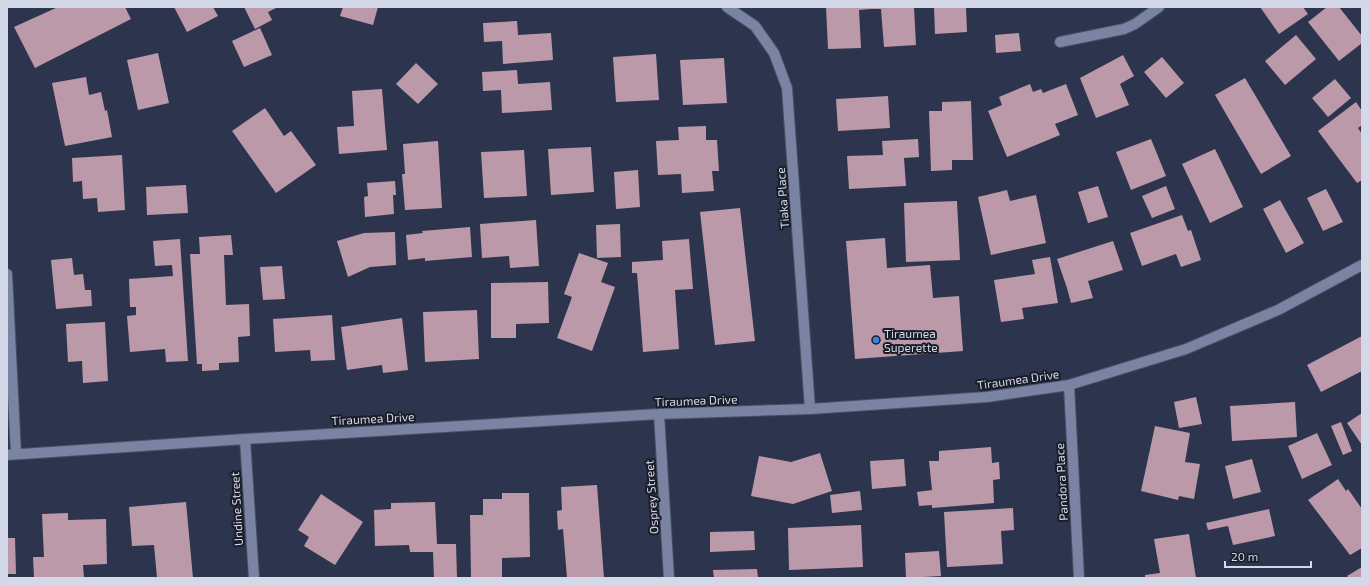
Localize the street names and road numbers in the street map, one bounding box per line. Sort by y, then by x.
street label: Tiaka Place [773,167,791,229]
street label: Tiraumea Drive [976,366,1060,392]
street label: Tiraumea Drive [654,392,738,408]
street label: Tiraumea Drive [331,409,415,427]
street label: Pandora Place [1052,443,1070,521]
street label: Osprey Street [641,459,661,535]
street label: Undine Street [227,471,245,546]

